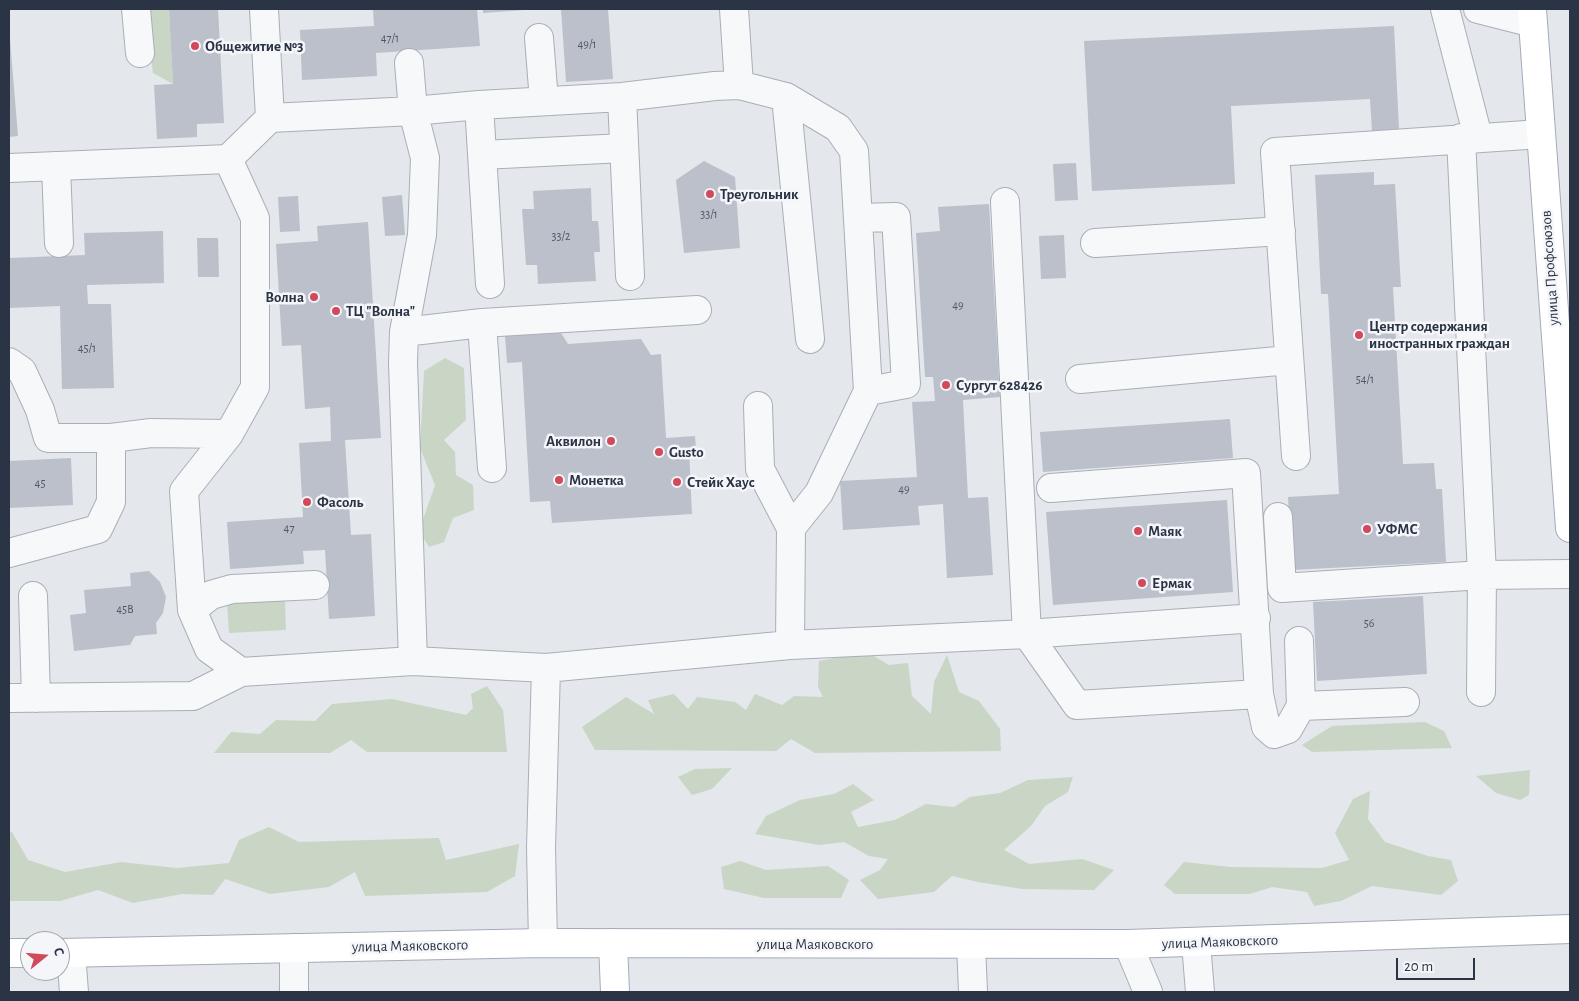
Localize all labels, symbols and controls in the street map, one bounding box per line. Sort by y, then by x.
house number: 47/1 [381,31,399,45]
place label: Общежитие №3 [205,37,304,55]
house number: 49/1 [578,37,596,51]
marker: Общежитие №3 [189,40,201,52]
place label: Треугольник [720,185,799,203]
marker: Треугольник [704,188,716,200]
house number: 33/1 [700,207,718,221]
street label: улица Профсоюзов [1537,210,1563,326]
house number: 33/2 [552,229,570,243]
place label: Волна [265,288,304,306]
marker: Волна [308,291,320,303]
house number: 49 [952,298,964,312]
place label: ТЦ "Волна" [346,302,415,320]
marker: ТЦ "Волна" [330,305,342,317]
place label: Центр содержания иностранных граждан [1369,317,1510,352]
marker: Центр содержания иностранных граждан [1353,329,1365,341]
house number: 45/1 [78,341,96,355]
house number: 54/1 [1356,372,1374,386]
place label: Сургут 628426 [956,376,1043,394]
marker: Сургут 628426 [940,379,952,391]
place label: Аквилон [546,432,601,450]
marker: Аквилон [605,435,617,447]
place label: Gusto [669,443,704,461]
marker: Gusto [653,446,665,458]
place label: Монетка [569,471,624,489]
place label: Стейк Хаус [687,473,755,491]
marker: Монетка [553,474,565,486]
house number: 45 [35,476,45,490]
marker: Стейк Хаус [671,476,683,488]
house number: 49 [898,482,910,496]
place label: Фасоль [317,493,363,511]
marker: Фасоль [301,496,313,508]
place label: УФМС [1377,520,1418,538]
house number: 47 [284,521,294,535]
place label: Маяк [1148,522,1182,540]
marker: УФМС [1361,523,1373,535]
marker: Маяк [1132,525,1144,537]
place label: Ермак [1152,574,1192,592]
marker: Ермак [1136,577,1148,589]
house number: 45В [116,602,134,616]
house number: 56 [1364,616,1374,630]
north arrow [20,931,70,981]
street label: улица Маяковского [1162,931,1278,953]
street label: улица Маяковского [757,935,873,953]
street label: улица Маяковского [352,936,468,956]
text: С [51,946,66,958]
scale bar [1399,948,1478,980]
text: 20 m [1404,959,1433,974]

